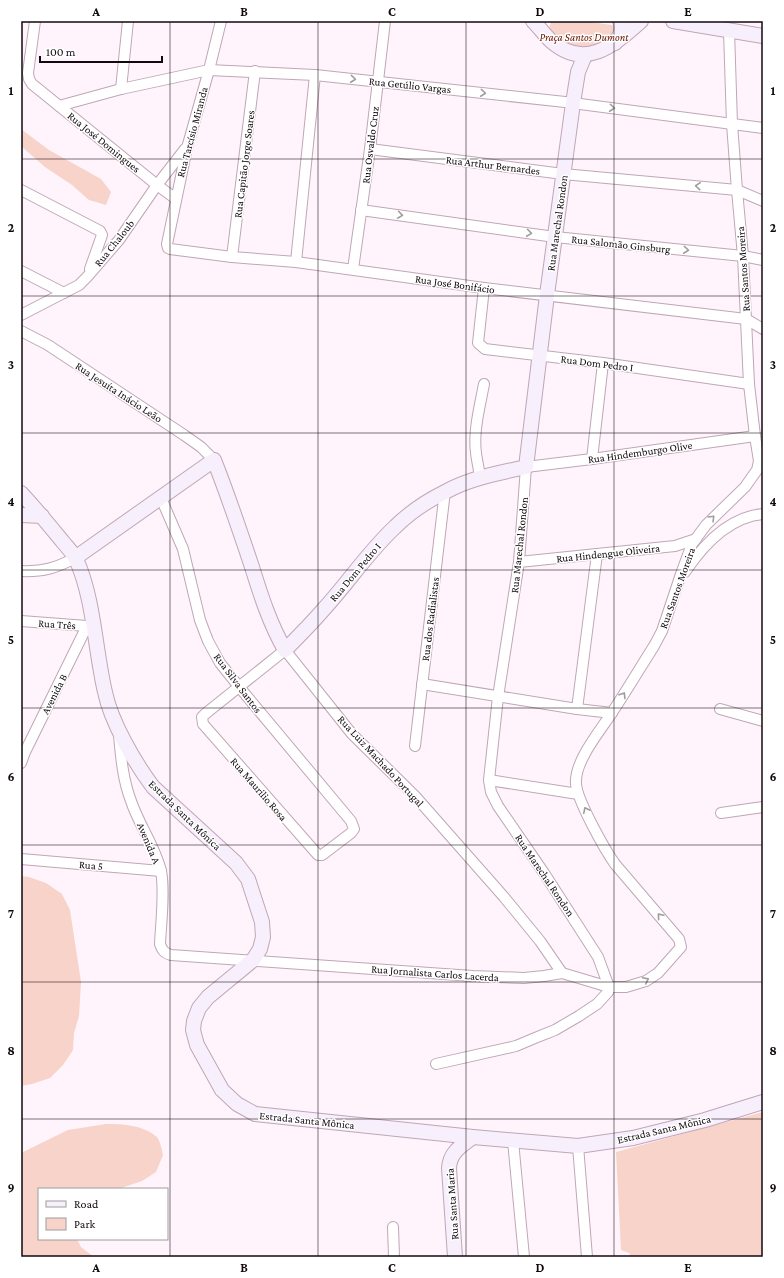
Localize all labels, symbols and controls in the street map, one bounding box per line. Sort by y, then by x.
text: A [91,4,100,19]
text: B [240,4,248,19]
text: C [388,4,396,19]
text: D [536,4,545,19]
text: E [684,4,692,19]
park label: Praça Santos Dumont [539,31,629,44]
scale bar [40,38,162,64]
text: 100 m [46,45,76,59]
one-way arrow [350,74,357,83]
street label: Rua Getúlio Vargas [368,75,452,96]
text: 1 [9,83,14,98]
text: 1 [771,83,776,98]
street label: Rua Tarcísio Miranda [174,85,210,179]
one-way arrow [480,88,486,97]
one-way arrow [609,103,615,112]
street label: Rua Osvaldo Cruz [359,105,381,184]
street label: Rua José Domingues [65,109,143,176]
street label: Rua Capitão Jorge Soares [231,109,258,219]
street label: Rua Arthur Bernardes [445,153,541,177]
street label: Rua Marechal Rondon [544,174,570,272]
one-way arrow [695,182,701,191]
one-way arrow [397,210,403,219]
street label: Rua Chaloub [92,217,137,269]
text: 2 [8,220,15,235]
text: 2 [770,220,777,235]
street label: Rua Santos Moreira [734,226,752,312]
one-way arrow [526,228,532,237]
street label: Rua Salomão Ginsburg [571,233,672,256]
one-way arrow [683,246,689,255]
street label: Rua José Bonifácio [414,272,496,297]
street label: Rua Dom Pedro I [560,353,634,373]
text: 3 [8,357,14,372]
text: 3 [770,357,776,372]
street label: Rua Jesuíta Inácio Leão [73,359,165,426]
street label: Rua Hindemburgo Olive [587,439,693,466]
text: 4 [7,494,15,509]
text: 4 [769,494,777,509]
street label: Rua Marechal Rondon [508,496,530,594]
one-way arrow [707,515,715,523]
street label: Rua Dom Pedro I [327,540,383,604]
street label: Rua Hindengue Oliveira [556,542,661,565]
street label: Rua Santos Moreira [657,546,697,630]
street label: Rua dos Radialistas [419,576,441,662]
street label: Rua Três [38,617,76,631]
text: 5 [8,632,14,647]
text: 5 [770,632,776,647]
street label: Rua Silva Santos [212,651,264,715]
street label: Avenida B [39,672,69,716]
one-way arrow [618,692,626,699]
street label: Rua Luiz Machado Portugal [335,713,426,810]
street label: Rua Maurilio Rosa [228,755,290,823]
text: 6 [7,769,15,784]
text: 6 [769,769,777,784]
street label: Estrada Santa Mônica [146,777,224,853]
one-way arrow [583,807,590,814]
street label: Avenida A [135,820,163,866]
street label: Rua Marechal Rondon [513,832,577,918]
street label: Rua 5 [78,858,104,872]
text: 7 [8,906,14,921]
text: 7 [770,906,776,921]
one-way arrow [657,913,664,920]
street label: Rua Jornalista Carlos Lacerda [371,963,499,984]
one-way arrow [642,978,649,985]
text: 8 [7,1043,15,1058]
text: 8 [769,1043,777,1058]
street label: Estrada Santa Mônica [259,1109,355,1131]
street label: Estrada Santa Mônica [616,1112,712,1146]
street label: Rua Santa Maria [444,1168,460,1240]
text: 9 [7,1180,15,1195]
text: 9 [769,1180,777,1195]
legend [38,1188,168,1240]
text: Road [74,1197,99,1211]
text: Park [74,1217,96,1231]
text: A [91,1260,100,1275]
text: B [240,1260,248,1275]
text: C [388,1260,396,1275]
text: D [536,1260,545,1275]
text: E [684,1260,692,1275]

